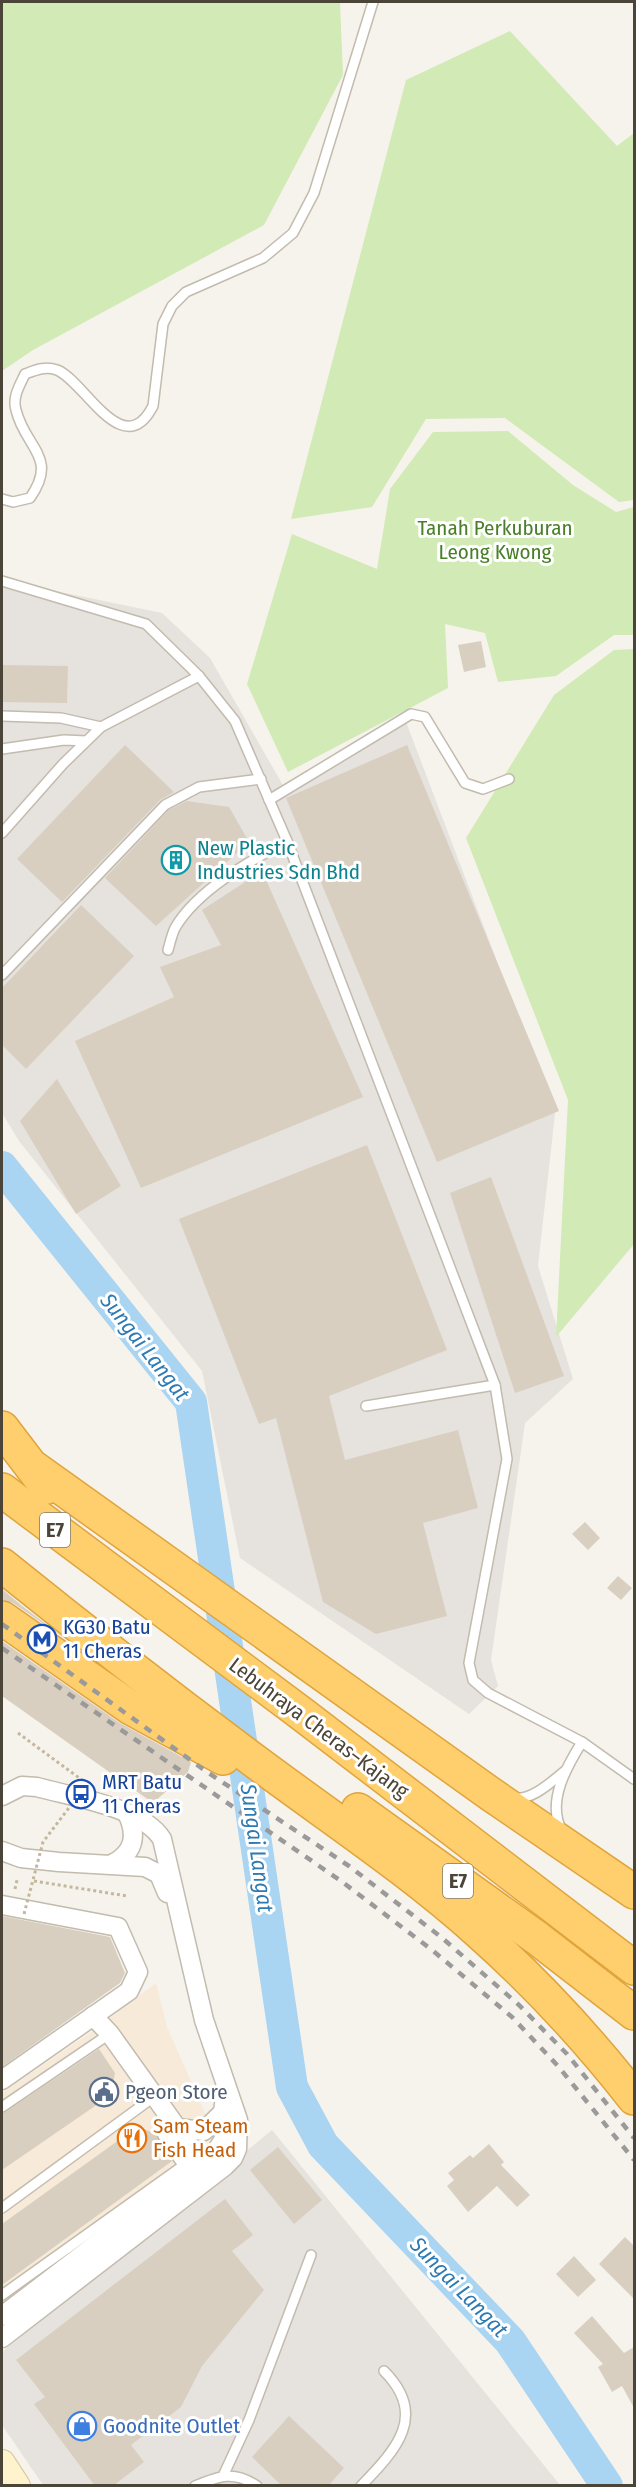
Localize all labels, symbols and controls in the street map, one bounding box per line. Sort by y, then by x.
park label: Tanah Perkuburan Leong Kwong [417,515,573,565]
place label: New Plastic Industries Sdn Bhd [197,835,360,885]
building icon: New Plastic Industries Sdn Bhd [160,844,192,876]
water label: Sungai Langat [94,1287,196,1407]
road number: E7 [40,1513,70,1547]
place label: KG30 Batu 11 Cheras [63,1614,151,1664]
metro station icon: KG30 Batu 11 Cheras [26,1623,58,1655]
street label: Lebuhraya Cheras–Kajang [224,1652,414,1804]
place label: MRT Batu 11 Cheras [102,1769,182,1819]
bus stop icon: MRT Batu 11 Cheras [65,1778,97,1810]
water label: Sungai Langat [234,1781,279,1915]
road number: E7 [443,1864,473,1898]
public building icon: Pgeon Store [88,2076,120,2108]
place label: Pgeon Store [125,2079,228,2105]
place label: Sam Steam Fish Head [153,2113,248,2163]
restaurant icon: Sam Steam Fish Head [116,2122,148,2154]
water label: Sungai Langat [404,2230,514,2343]
shop icon: Goodnite Outlet [66,2410,98,2442]
place label: Goodnite Outlet [103,2413,240,2439]

